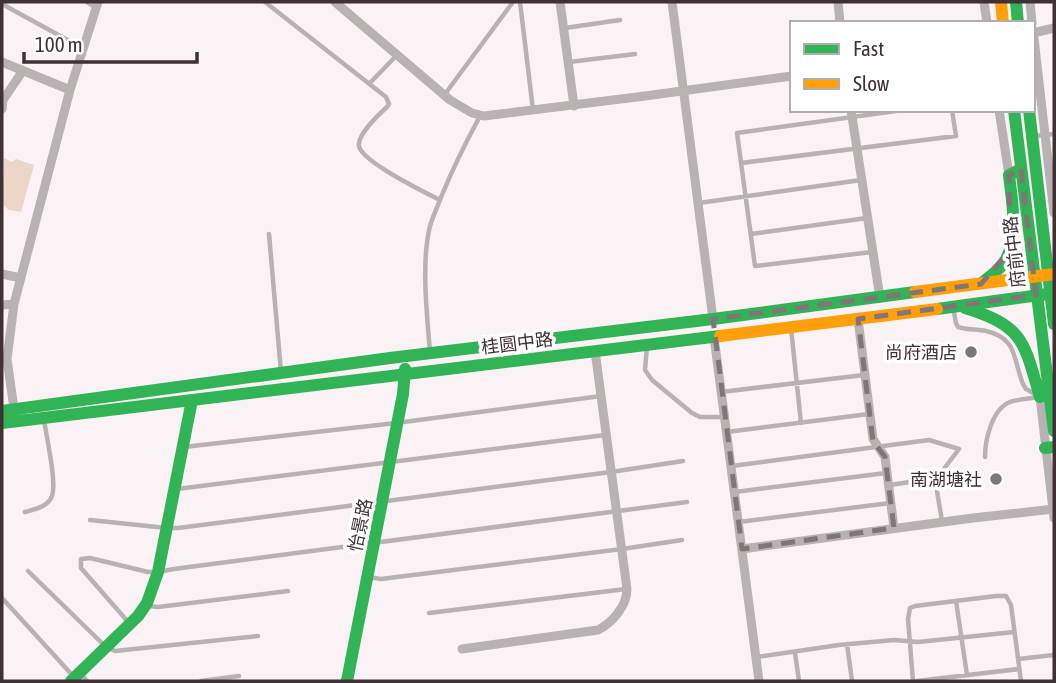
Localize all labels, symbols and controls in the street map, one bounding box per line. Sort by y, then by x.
scale bar [24,21,198,65]
legend [790,21,1035,112]
text: 100 m [35,32,83,56]
text: Fast [853,36,884,60]
text: Slow [853,71,890,95]
street label: 府前中路 [999,215,1029,289]
street label: 桂圆中路 [480,328,554,358]
place label: 尚府酒店 [885,342,957,363]
marker: 尚府酒店 [963,344,979,360]
place label: 南湖塘社 [910,469,982,490]
marker: 南湖塘社 [988,471,1004,487]
street label: 怡景路 [344,496,376,554]

